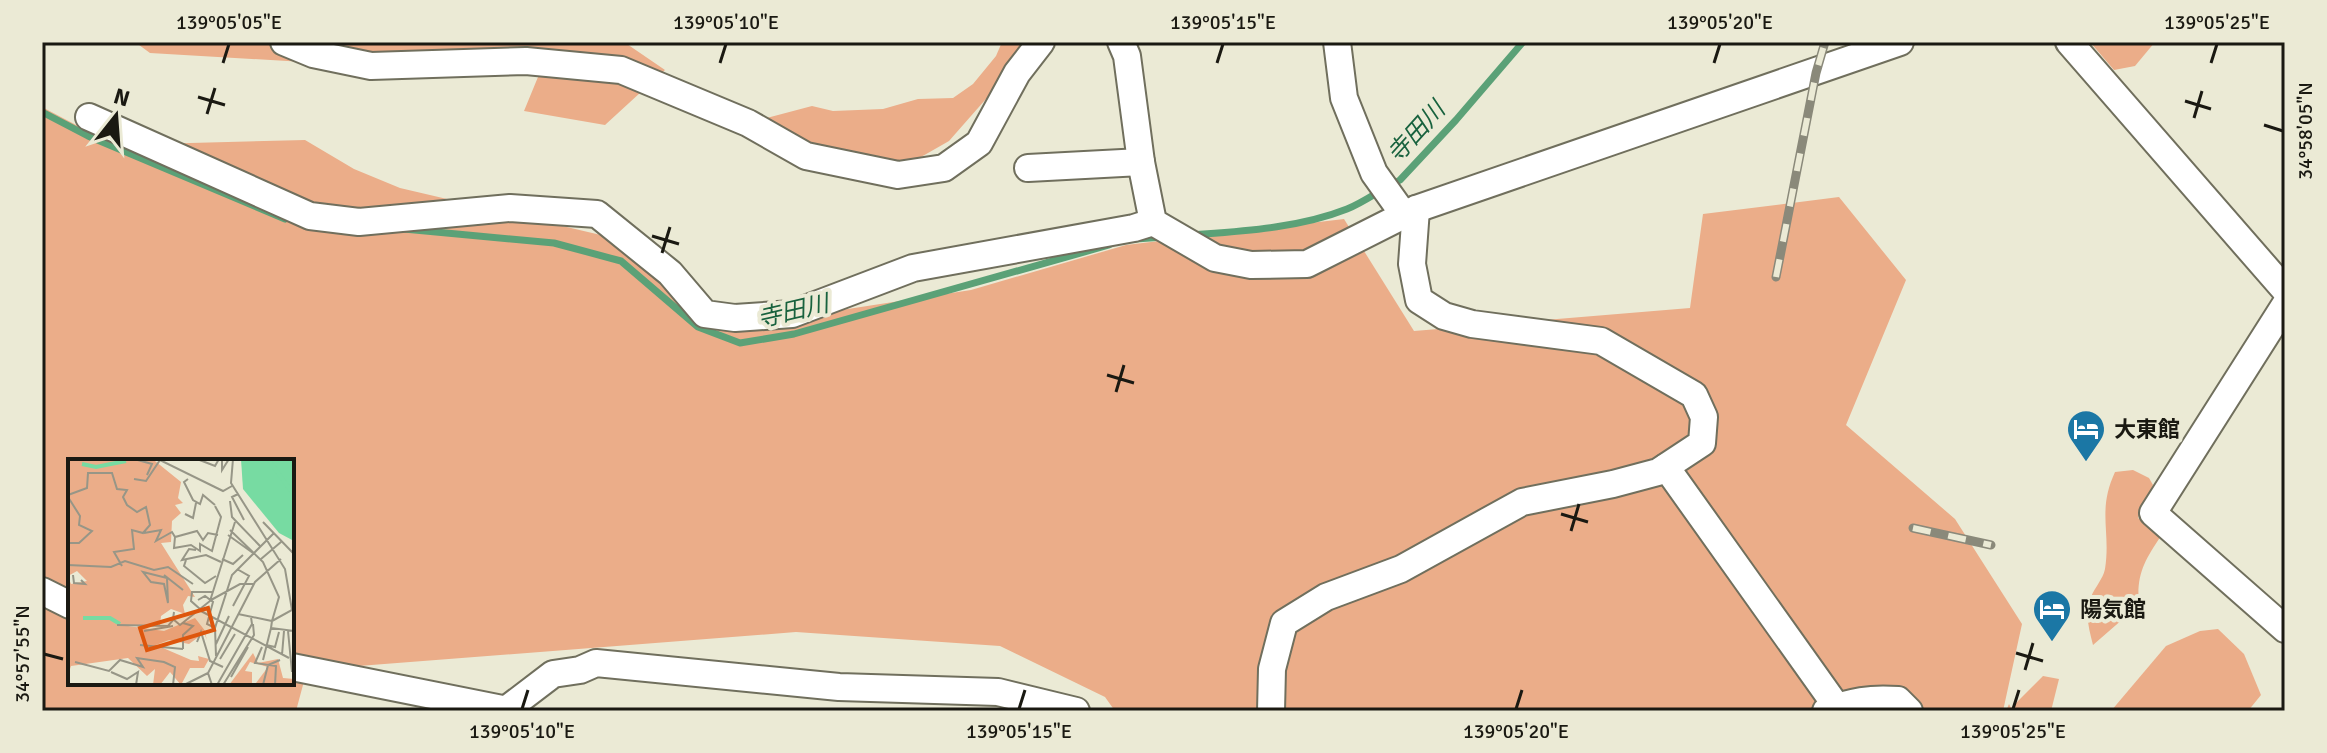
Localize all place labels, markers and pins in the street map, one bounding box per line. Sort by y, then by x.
hotel icon: 大東館 [2065,408,2107,463]
place label: 大東館 [2114,416,2180,443]
hotel icon: 陽気館 [2031,588,2073,643]
place label: 陽気館 [2080,596,2146,623]

